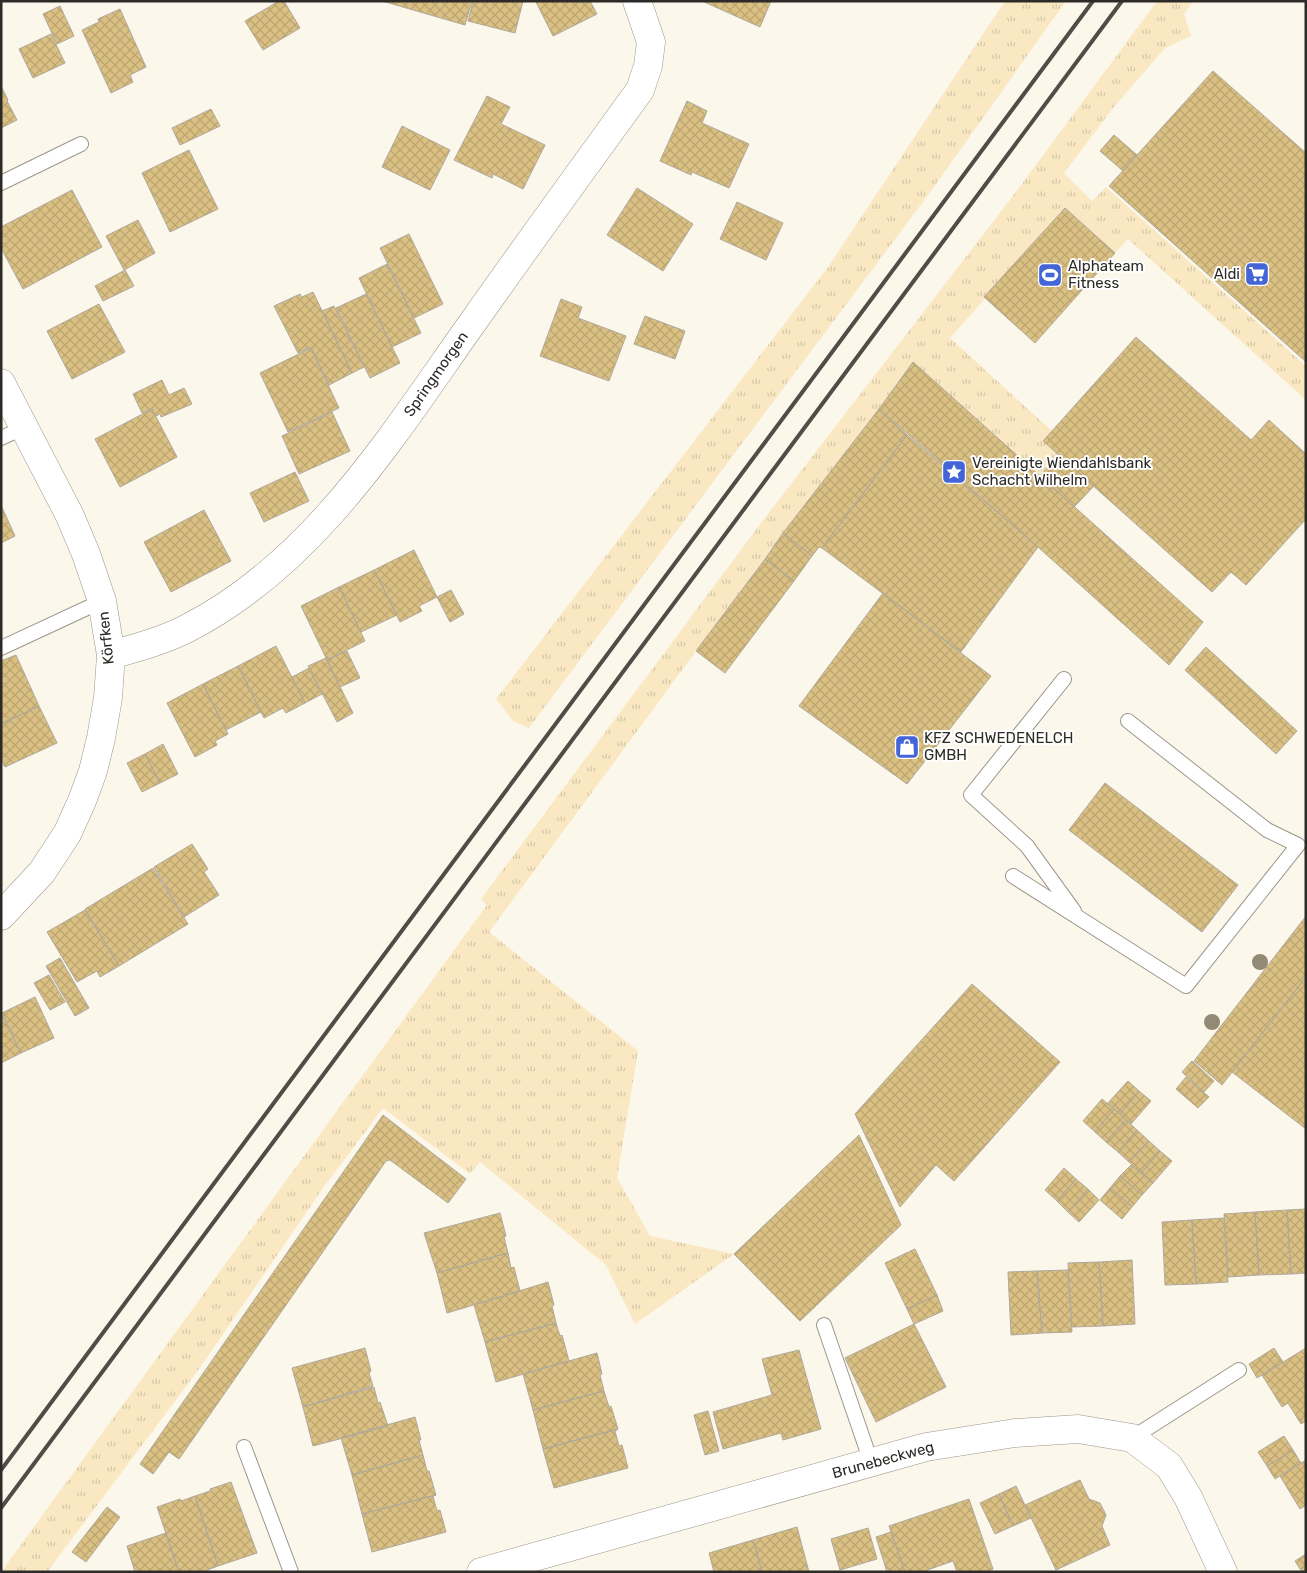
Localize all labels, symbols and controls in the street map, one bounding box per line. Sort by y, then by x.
place label: Alphateam Fitness [1068,257,1144,292]
supermarket icon: Aldi [1244,261,1270,287]
sports icon: Alphateam Fitness [1037,262,1063,288]
place label: Aldi [1214,265,1240,283]
street label: Springmorgen [400,328,472,420]
place label: Vereinigte Wiendahlsbank Schacht Wilhelm [972,454,1151,489]
place icon: Vereinigte Wiendahlsbank Schacht Wilhelm [941,459,967,485]
street label: Körfken [94,610,118,666]
place label: KFZ SCHWEDENELCH GMBH [924,729,1074,764]
shop icon: KFZ SCHWEDENELCH GMBH [894,734,920,760]
street label: Brunebeckweg [830,1438,936,1482]

